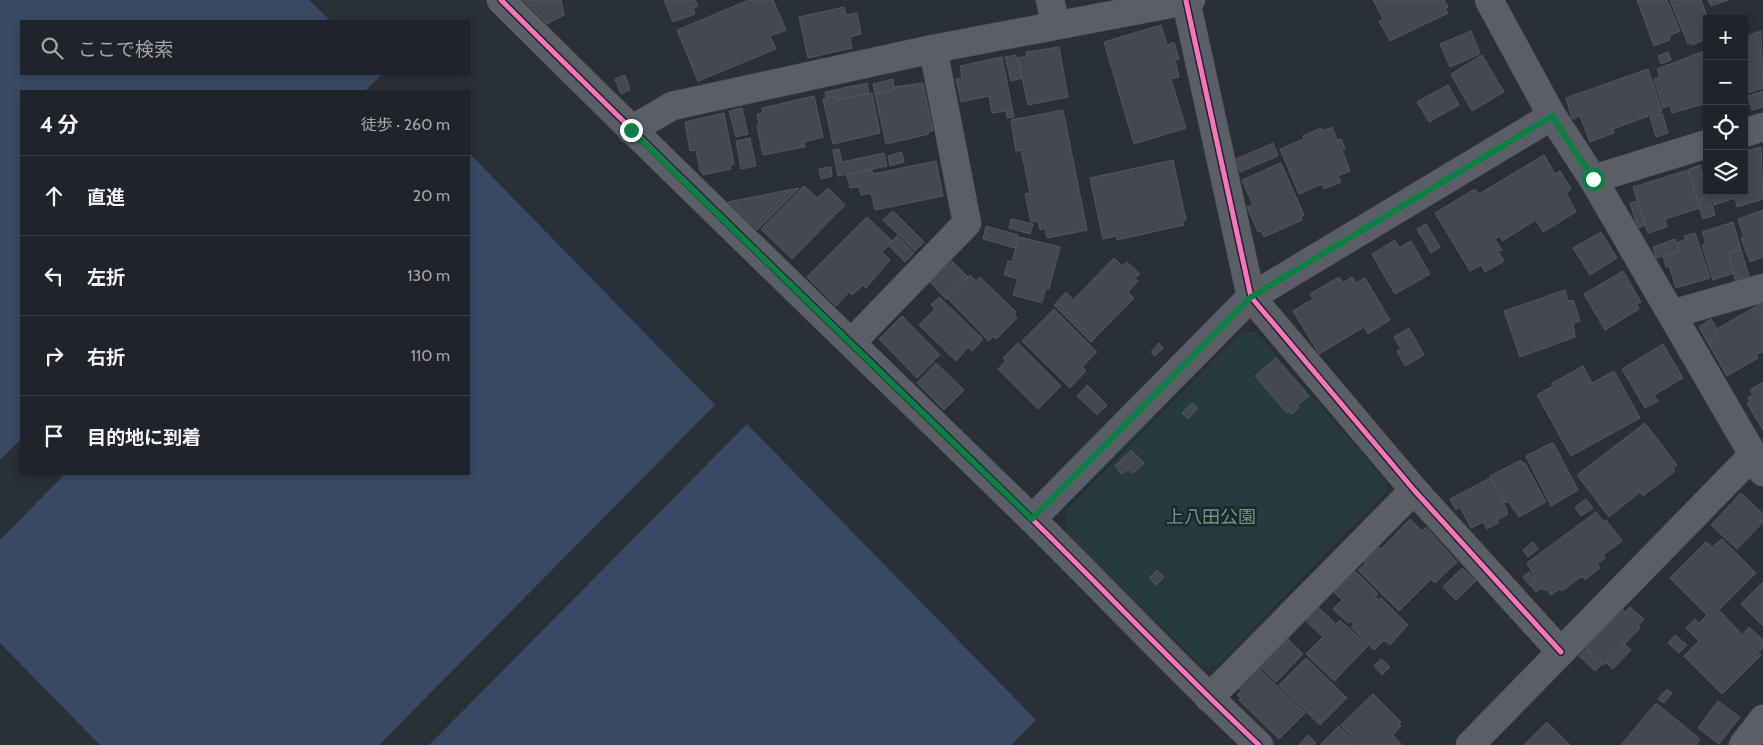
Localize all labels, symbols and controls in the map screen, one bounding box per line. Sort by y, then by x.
map controls [1703,15,1748,195]
button: + [1703,15,1748,60]
search box [20,20,470,75]
icon: search [38,34,66,62]
text: ここで検索 [78,38,173,61]
button: − [1703,60,1748,105]
button: locate [1703,105,1748,150]
text: 4 分 [40,112,79,137]
text: 徒歩 · 260 m [361,115,450,134]
route end [620,119,643,142]
button: layers [1703,150,1748,195]
route start [1582,168,1605,191]
icon: ahead [40,182,68,210]
text: 直進 [87,186,125,209]
text: 20 m [413,186,450,205]
icon: left [40,262,68,290]
text: 左折 [87,266,125,289]
text: 130 m [407,266,450,285]
icon: right [40,342,68,370]
text: 右折 [87,346,125,369]
text: 110 m [411,346,450,365]
icon: arrive [40,422,68,450]
text: 目的地に到着 [87,426,201,449]
park label: 上八田公園 [1166,506,1256,528]

